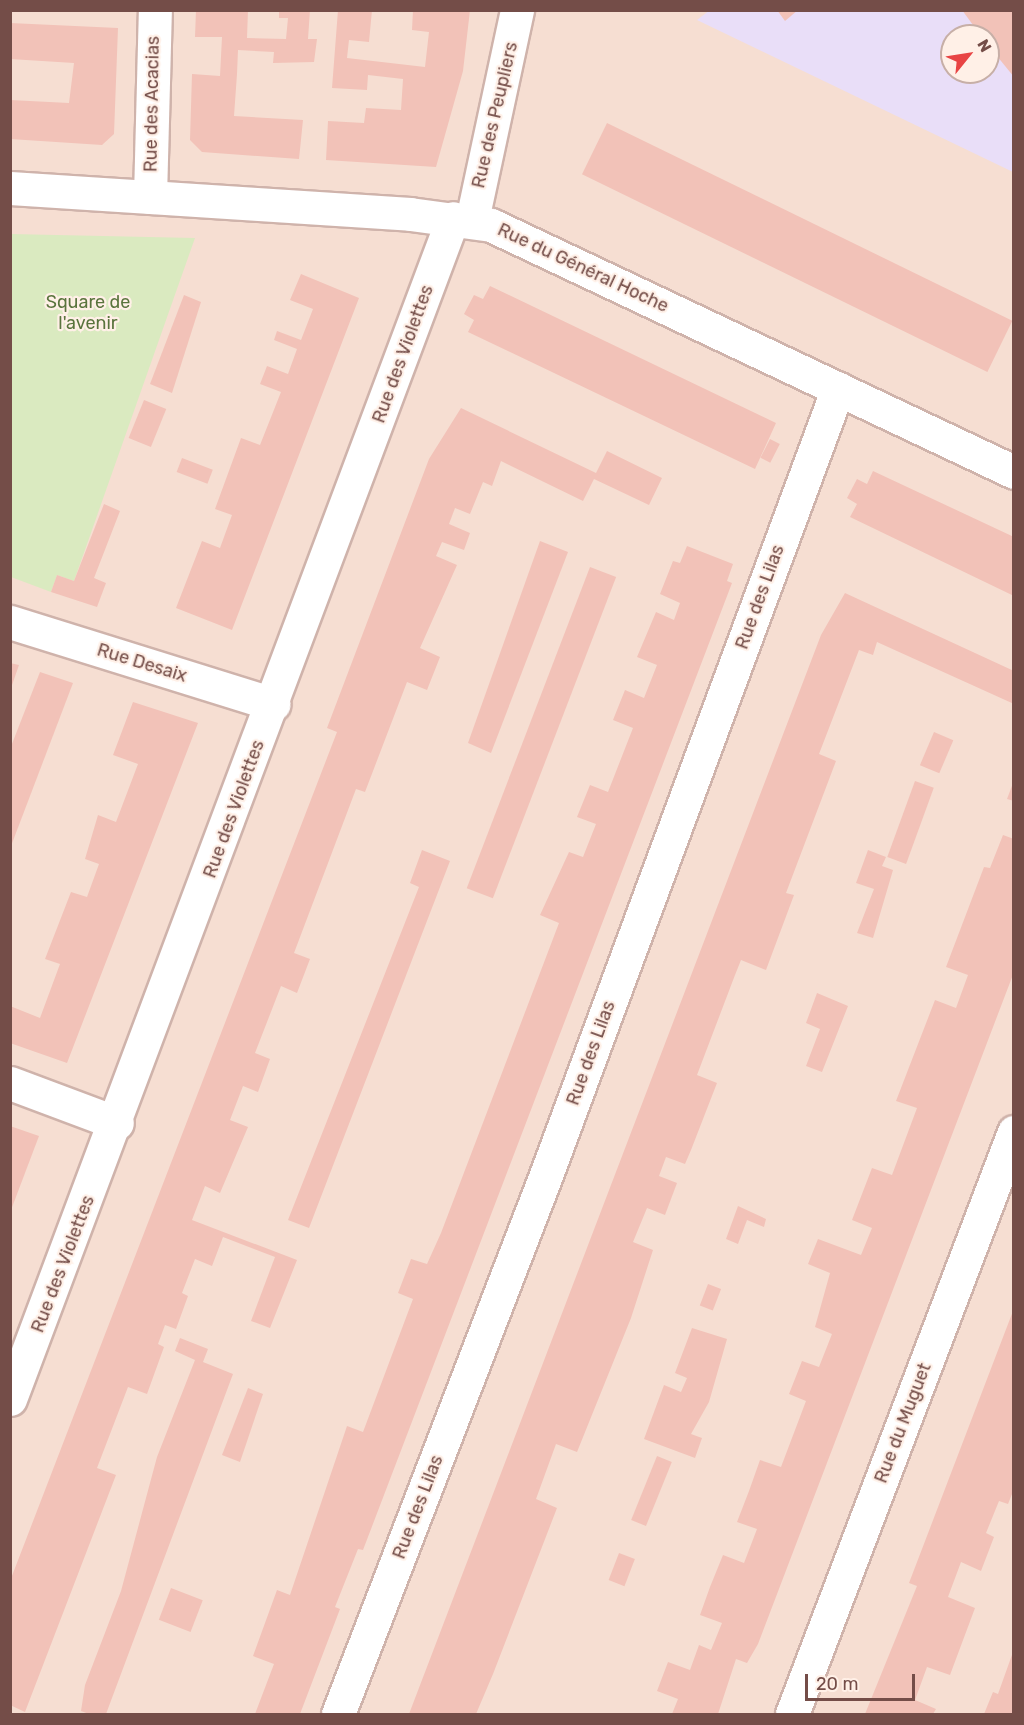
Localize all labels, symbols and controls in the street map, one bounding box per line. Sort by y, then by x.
north arrow [940,24,1000,84]
street label: Rue des Acacias [140,35,164,173]
text: N [973,36,995,55]
street label: Rue des Peupliers [468,40,522,190]
street label: Rue du Général Hoche [494,219,672,317]
street label: Rue des Violettes [368,282,438,426]
park label: Square de l'avenir [46,292,130,334]
street label: Rue des Lilas [731,542,789,652]
street label: Rue Desaix [94,639,190,687]
street label: Rue des Violettes [199,737,269,881]
street label: Rue des Lilas [562,998,620,1108]
street label: Rue des Violettes [27,1192,99,1336]
street label: Rue du Muguet [870,1360,936,1486]
street label: Rue des Lilas [388,1452,448,1562]
scale bar [808,1662,918,1700]
text: 20 m [816,1673,858,1695]

